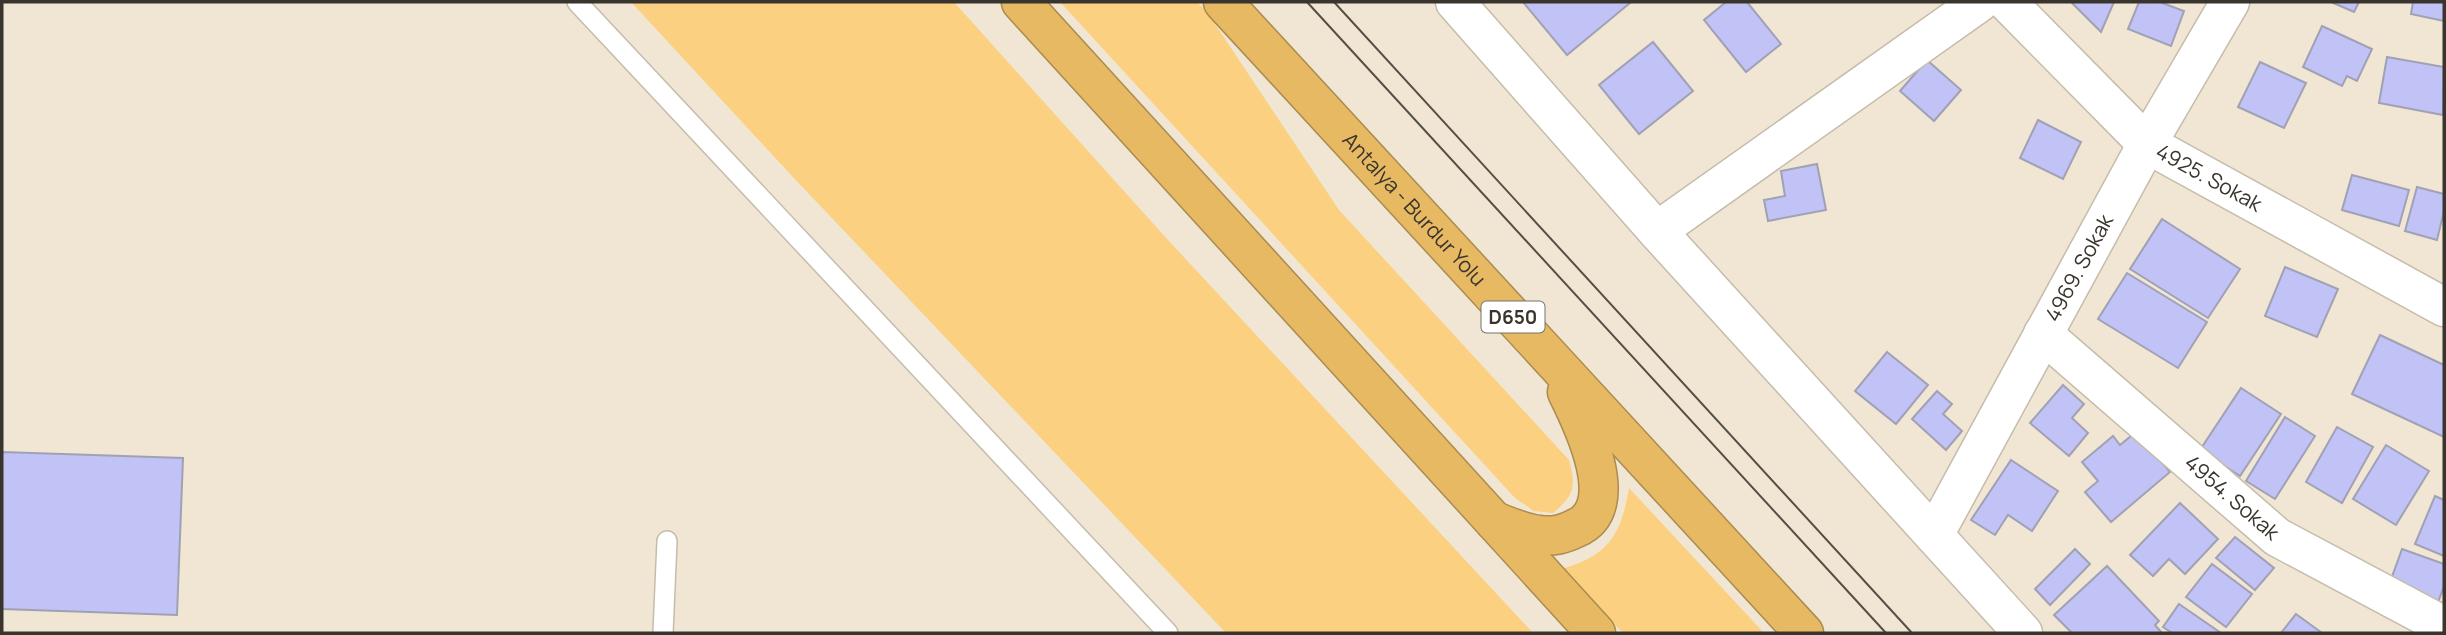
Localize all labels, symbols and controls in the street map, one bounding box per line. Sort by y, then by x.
street label: Antalya - Burdur Yolu [1337,126,1493,292]
street label: 4925. Sokak [2151,137,2268,218]
street label: 4969. Sokak [2038,209,2119,326]
road number: D650 [1482,302,1544,332]
street label: 4954. Sokak [2179,448,2286,546]

